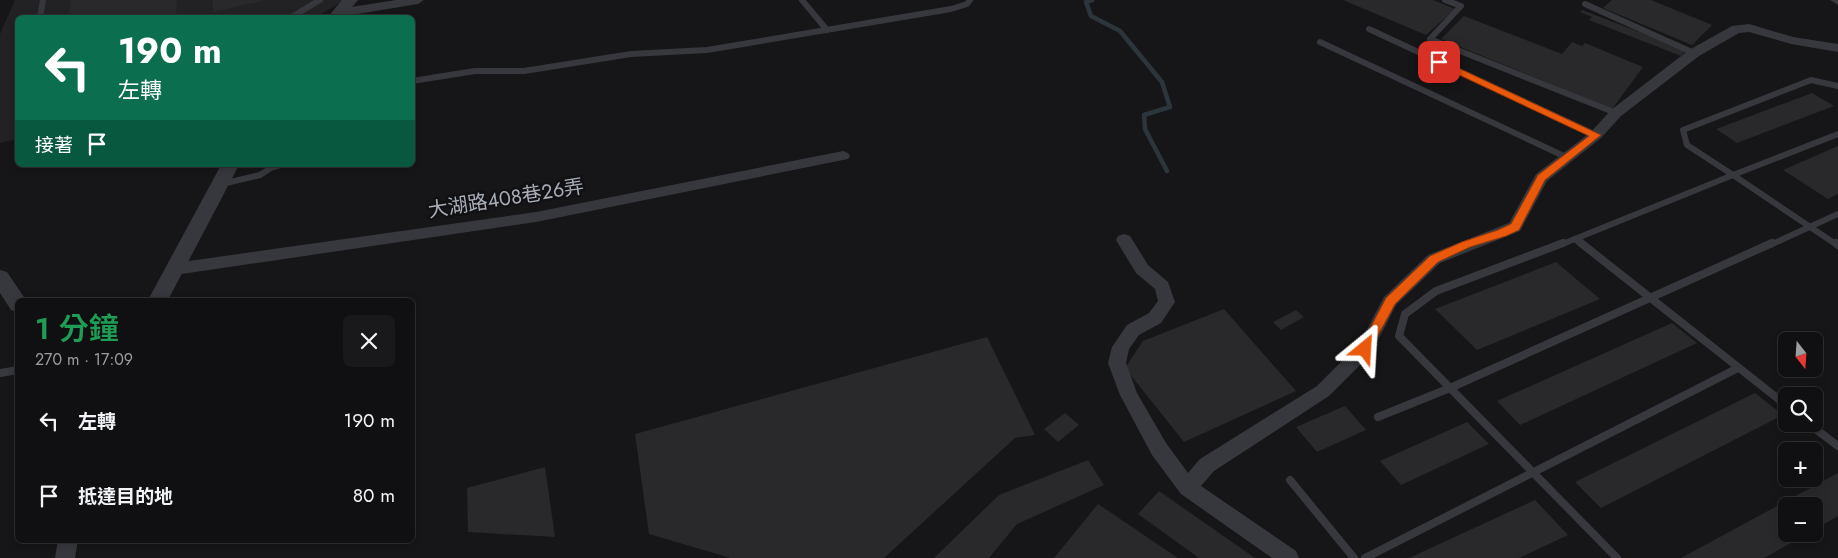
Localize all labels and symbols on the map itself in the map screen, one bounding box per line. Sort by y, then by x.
pin [1418,41,1460,83]
street label: 大湖路408巷26弄 [426,172,586,225]
position arrow [1338,322,1390,374]
north arrow [1778,332,1822,378]

